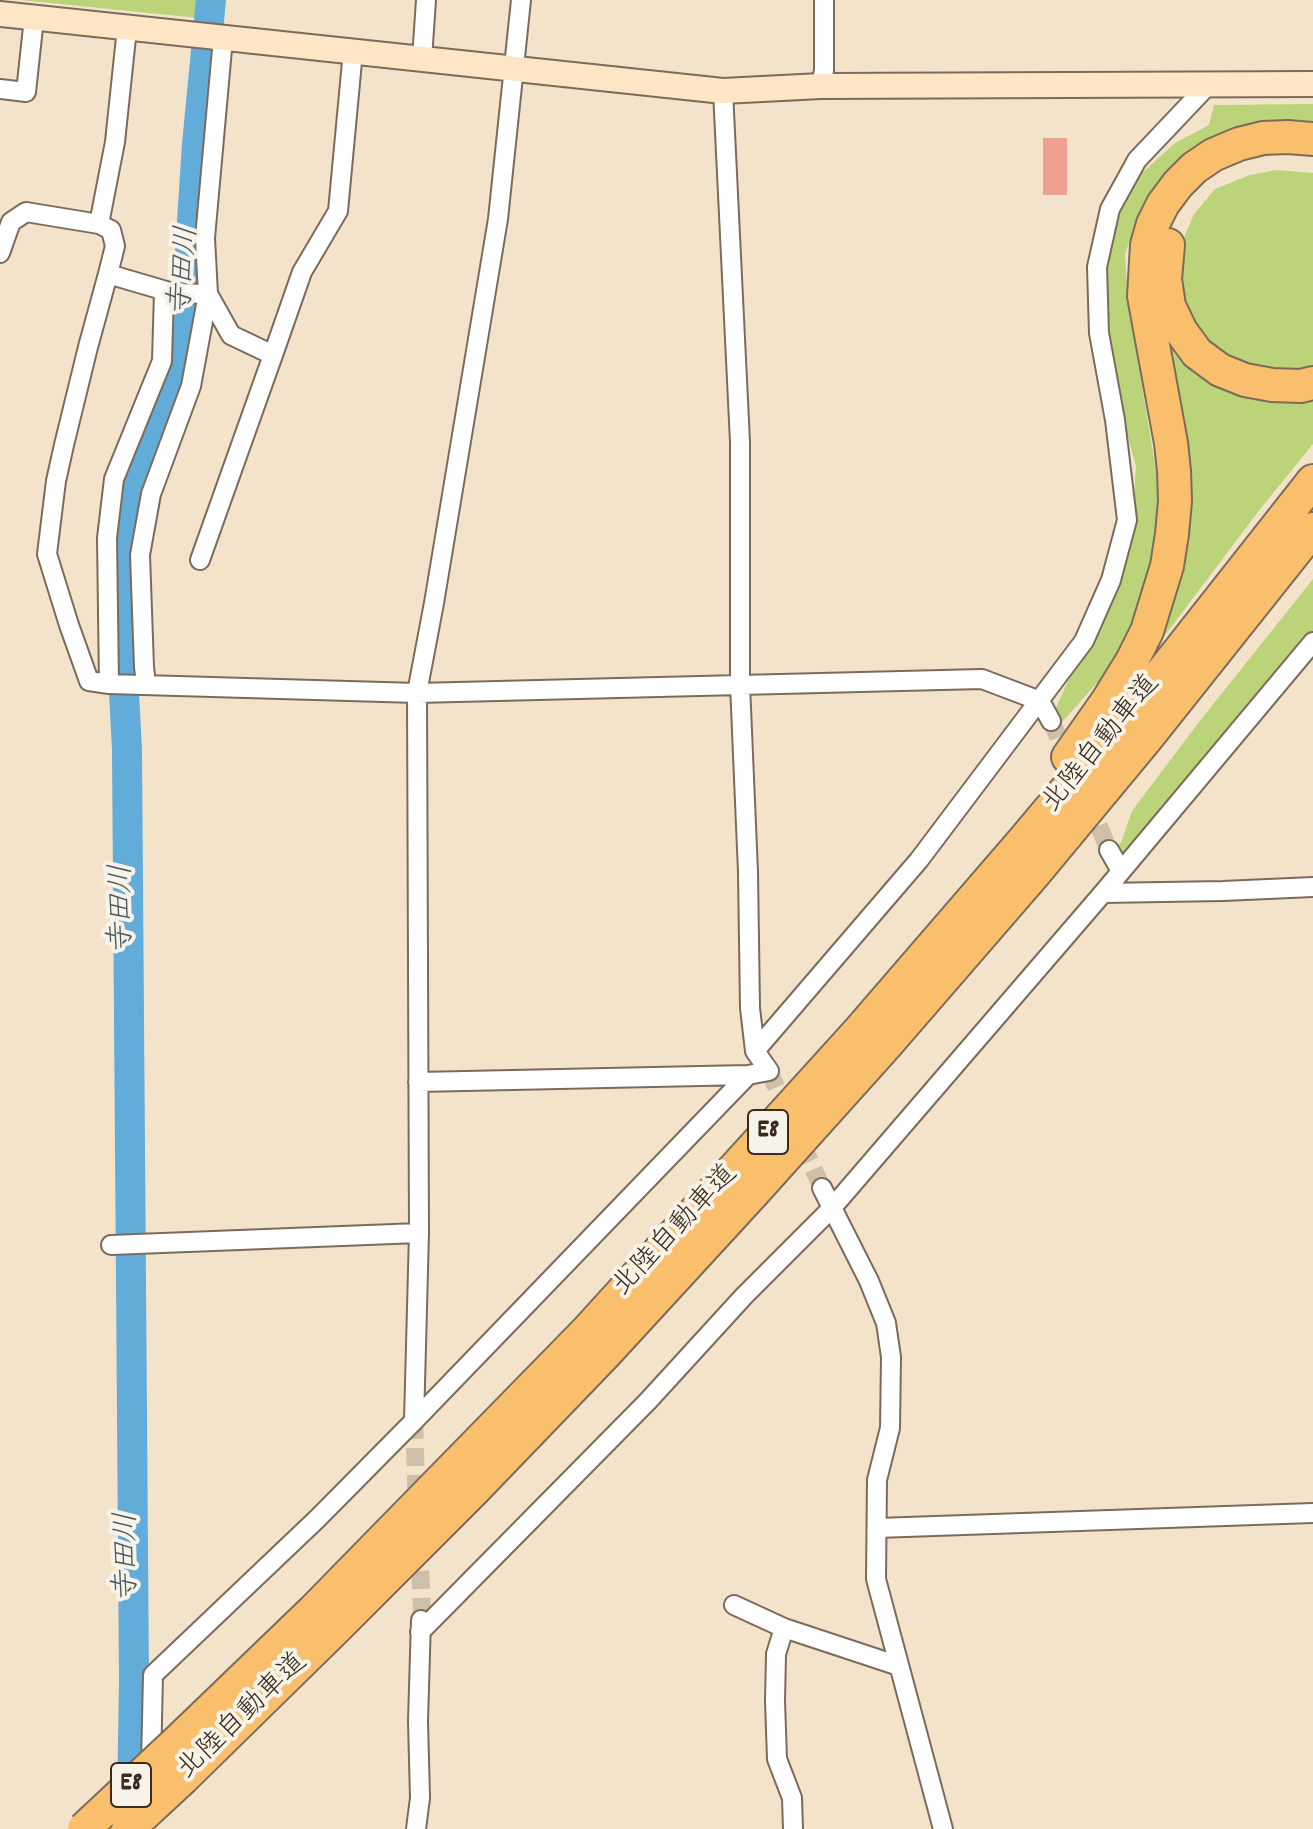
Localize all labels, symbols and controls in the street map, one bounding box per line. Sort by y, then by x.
water label: 寺田川 [165,225,209,317]
street label: 北陸自動車道 [1037,669,1169,821]
water label: 寺田川 [107,864,143,954]
road number: E8 [748,1110,788,1154]
street label: 北陸自動車道 [607,1159,747,1305]
water label: 寺田川 [112,1512,148,1602]
street label: 北陸自動車道 [172,1648,316,1788]
road number: E8 [111,1763,151,1807]

